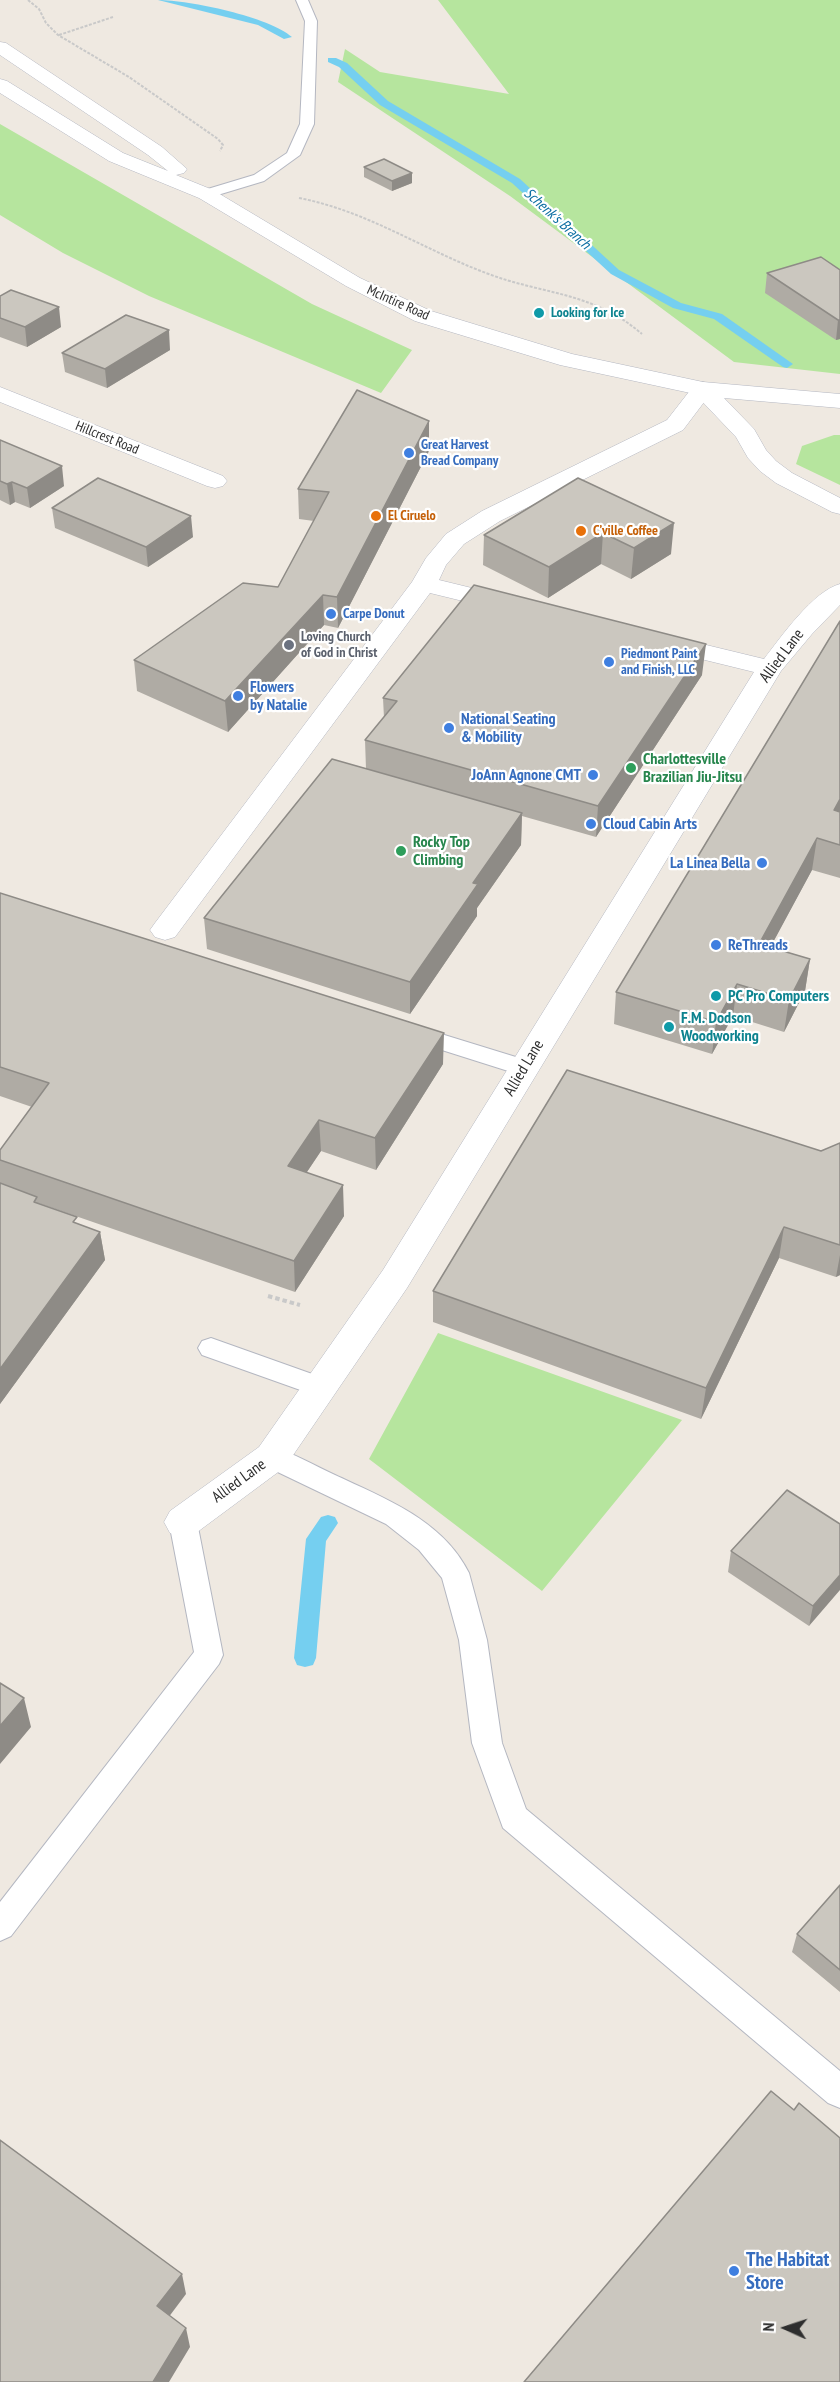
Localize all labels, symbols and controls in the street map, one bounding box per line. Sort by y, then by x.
water label: Schenk's Branch [520,185,594,253]
street label: McIntire Road [364,282,432,324]
place label: Looking for Ice [551,305,624,321]
marker: Looking for Ice [532,306,546,320]
street label: Hillcrest Road [73,418,141,458]
place label: Great Harvest Bread Company [421,437,498,470]
marker: Great Harvest Bread Company [402,446,416,460]
place label: El Ciruelo [388,508,436,524]
marker: El Ciruelo [369,509,383,523]
place label: C’ville Coffee [593,523,658,539]
marker: C’ville Coffee [574,524,588,538]
place label: Carpe Donut [343,606,405,622]
marker: Carpe Donut [324,607,338,621]
street label: Allied Lane [756,626,808,686]
place label: Loving Church of God in Christ [301,629,377,662]
marker: Loving Church of God in Christ [282,638,296,652]
place label: Piedmont Paint and Finish, LLC [621,646,697,678]
marker: Piedmont Paint and Finish, LLC [602,655,616,669]
place label: Flowers by Natalie [250,677,307,715]
marker: Flowers by Natalie [231,689,245,703]
place label: National Seating & Mobility [461,709,556,747]
marker: National Seating & Mobility [442,721,456,735]
place label: Charlottesville Brazilian Jiu-Jitsu [643,749,742,787]
marker: Charlottesville Brazilian Jiu-Jitsu [624,761,638,775]
place label: JoAnn Agnone CMT [472,765,581,785]
marker: JoAnn Agnone CMT [586,768,600,782]
place label: Cloud Cabin Arts [603,814,697,834]
marker: Cloud Cabin Arts [584,817,598,831]
place label: Rocky Top Climbing [413,832,470,870]
marker: Rocky Top Climbing [394,844,408,858]
place label: La Linea Bella [670,853,750,873]
marker: La Linea Bella [755,856,769,870]
place label: ReThreads [728,935,788,955]
marker: ReThreads [709,938,723,952]
place label: PC Pro Computers [728,986,829,1006]
marker: PC Pro Computers [709,989,723,1003]
place label: F.M. Dodson Woodworking [681,1008,759,1046]
marker: F.M. Dodson Woodworking [662,1020,676,1034]
street label: Allied Lane [500,1037,548,1099]
street label: Allied Lane [208,1455,270,1507]
place label: The Habitat Store [746,2248,829,2295]
marker: The Habitat Store [727,2264,741,2278]
north arrow [756,2298,816,2358]
text: N [758,2322,778,2332]

